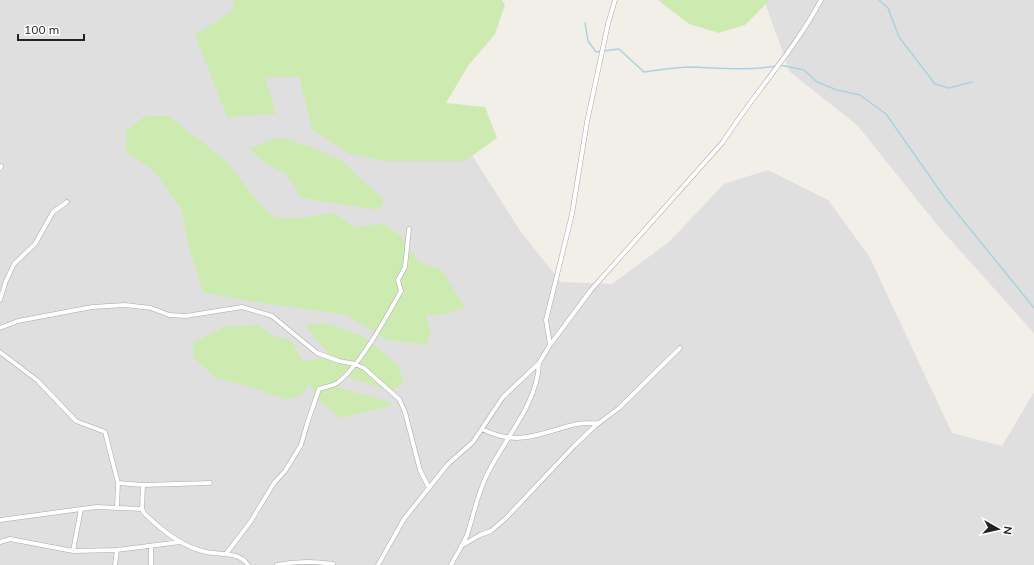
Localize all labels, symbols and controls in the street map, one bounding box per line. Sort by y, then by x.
scale bar [18,16,84,42]
text: 100 m [24,22,59,37]
north arrow [978,509,1018,549]
text: N [1000,525,1015,535]

